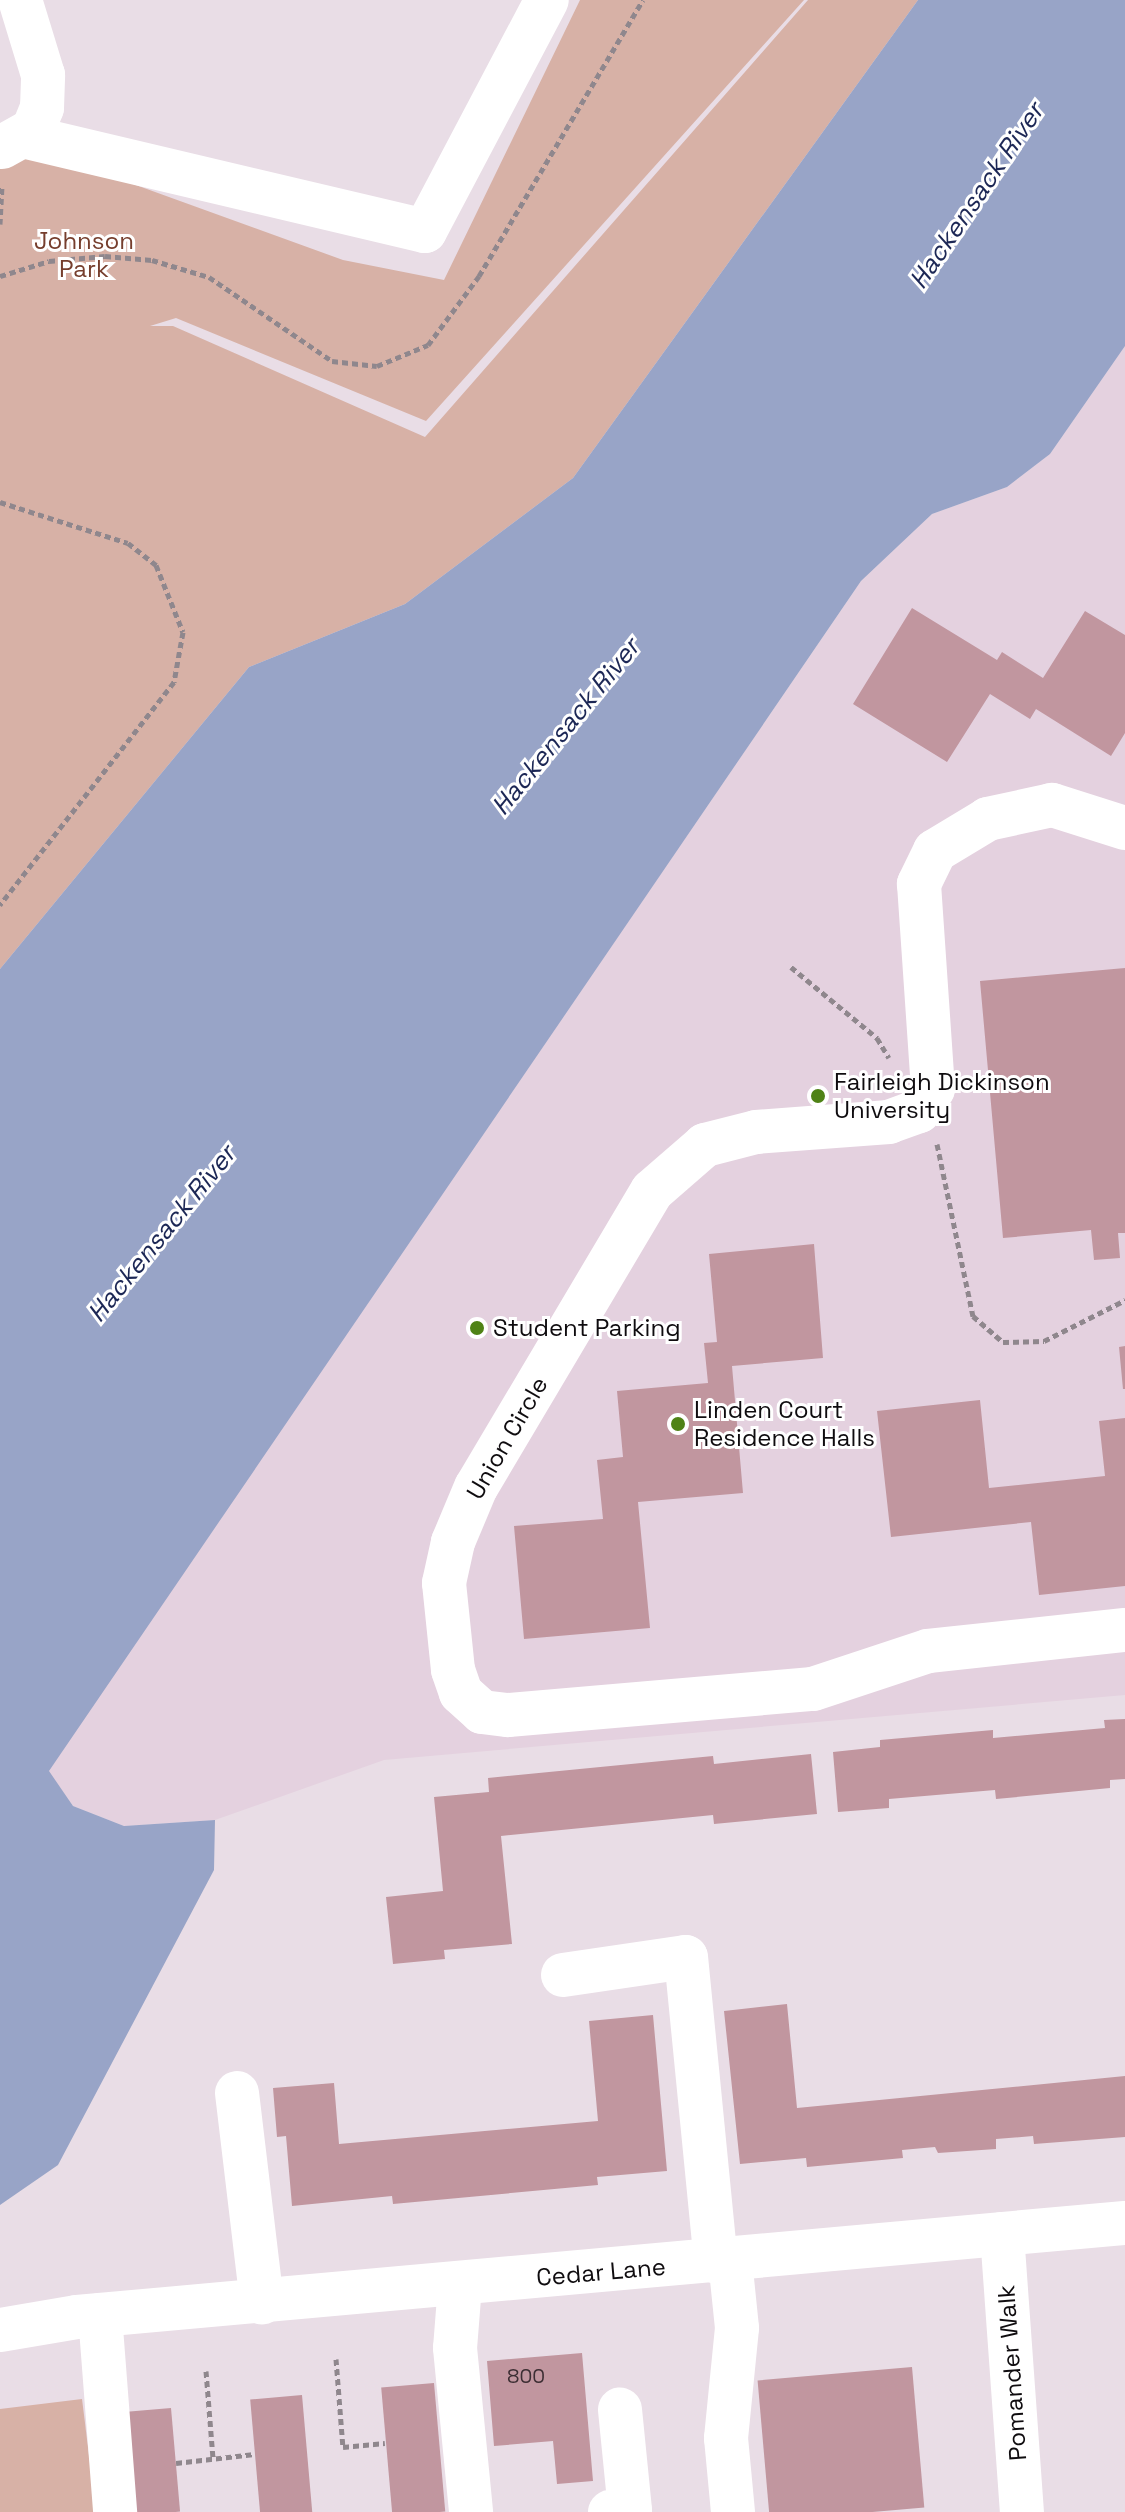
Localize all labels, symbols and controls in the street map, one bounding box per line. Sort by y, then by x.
water label: Hackensack River [903,97,1051,295]
park label: Johnson Park [34,227,134,283]
water label: Hackensack River [485,633,647,821]
place label: Fairleigh Dickinson University [834,1068,1050,1124]
marker: Fairleigh Dickinson University [809,1087,827,1105]
water label: Hackensack River [81,1140,243,1328]
place label: Student Parking [493,1314,681,1342]
marker: Student Parking [468,1319,486,1337]
street label: Union Circle [460,1372,554,1504]
place label: Linden Court Residence Halls [694,1396,875,1452]
marker: Linden Court Residence Halls [669,1415,687,1433]
street label: Cedar Lane [535,2252,667,2292]
street label: Pomander Walk [991,2284,1033,2462]
house number: 800 [507,2364,545,2388]

